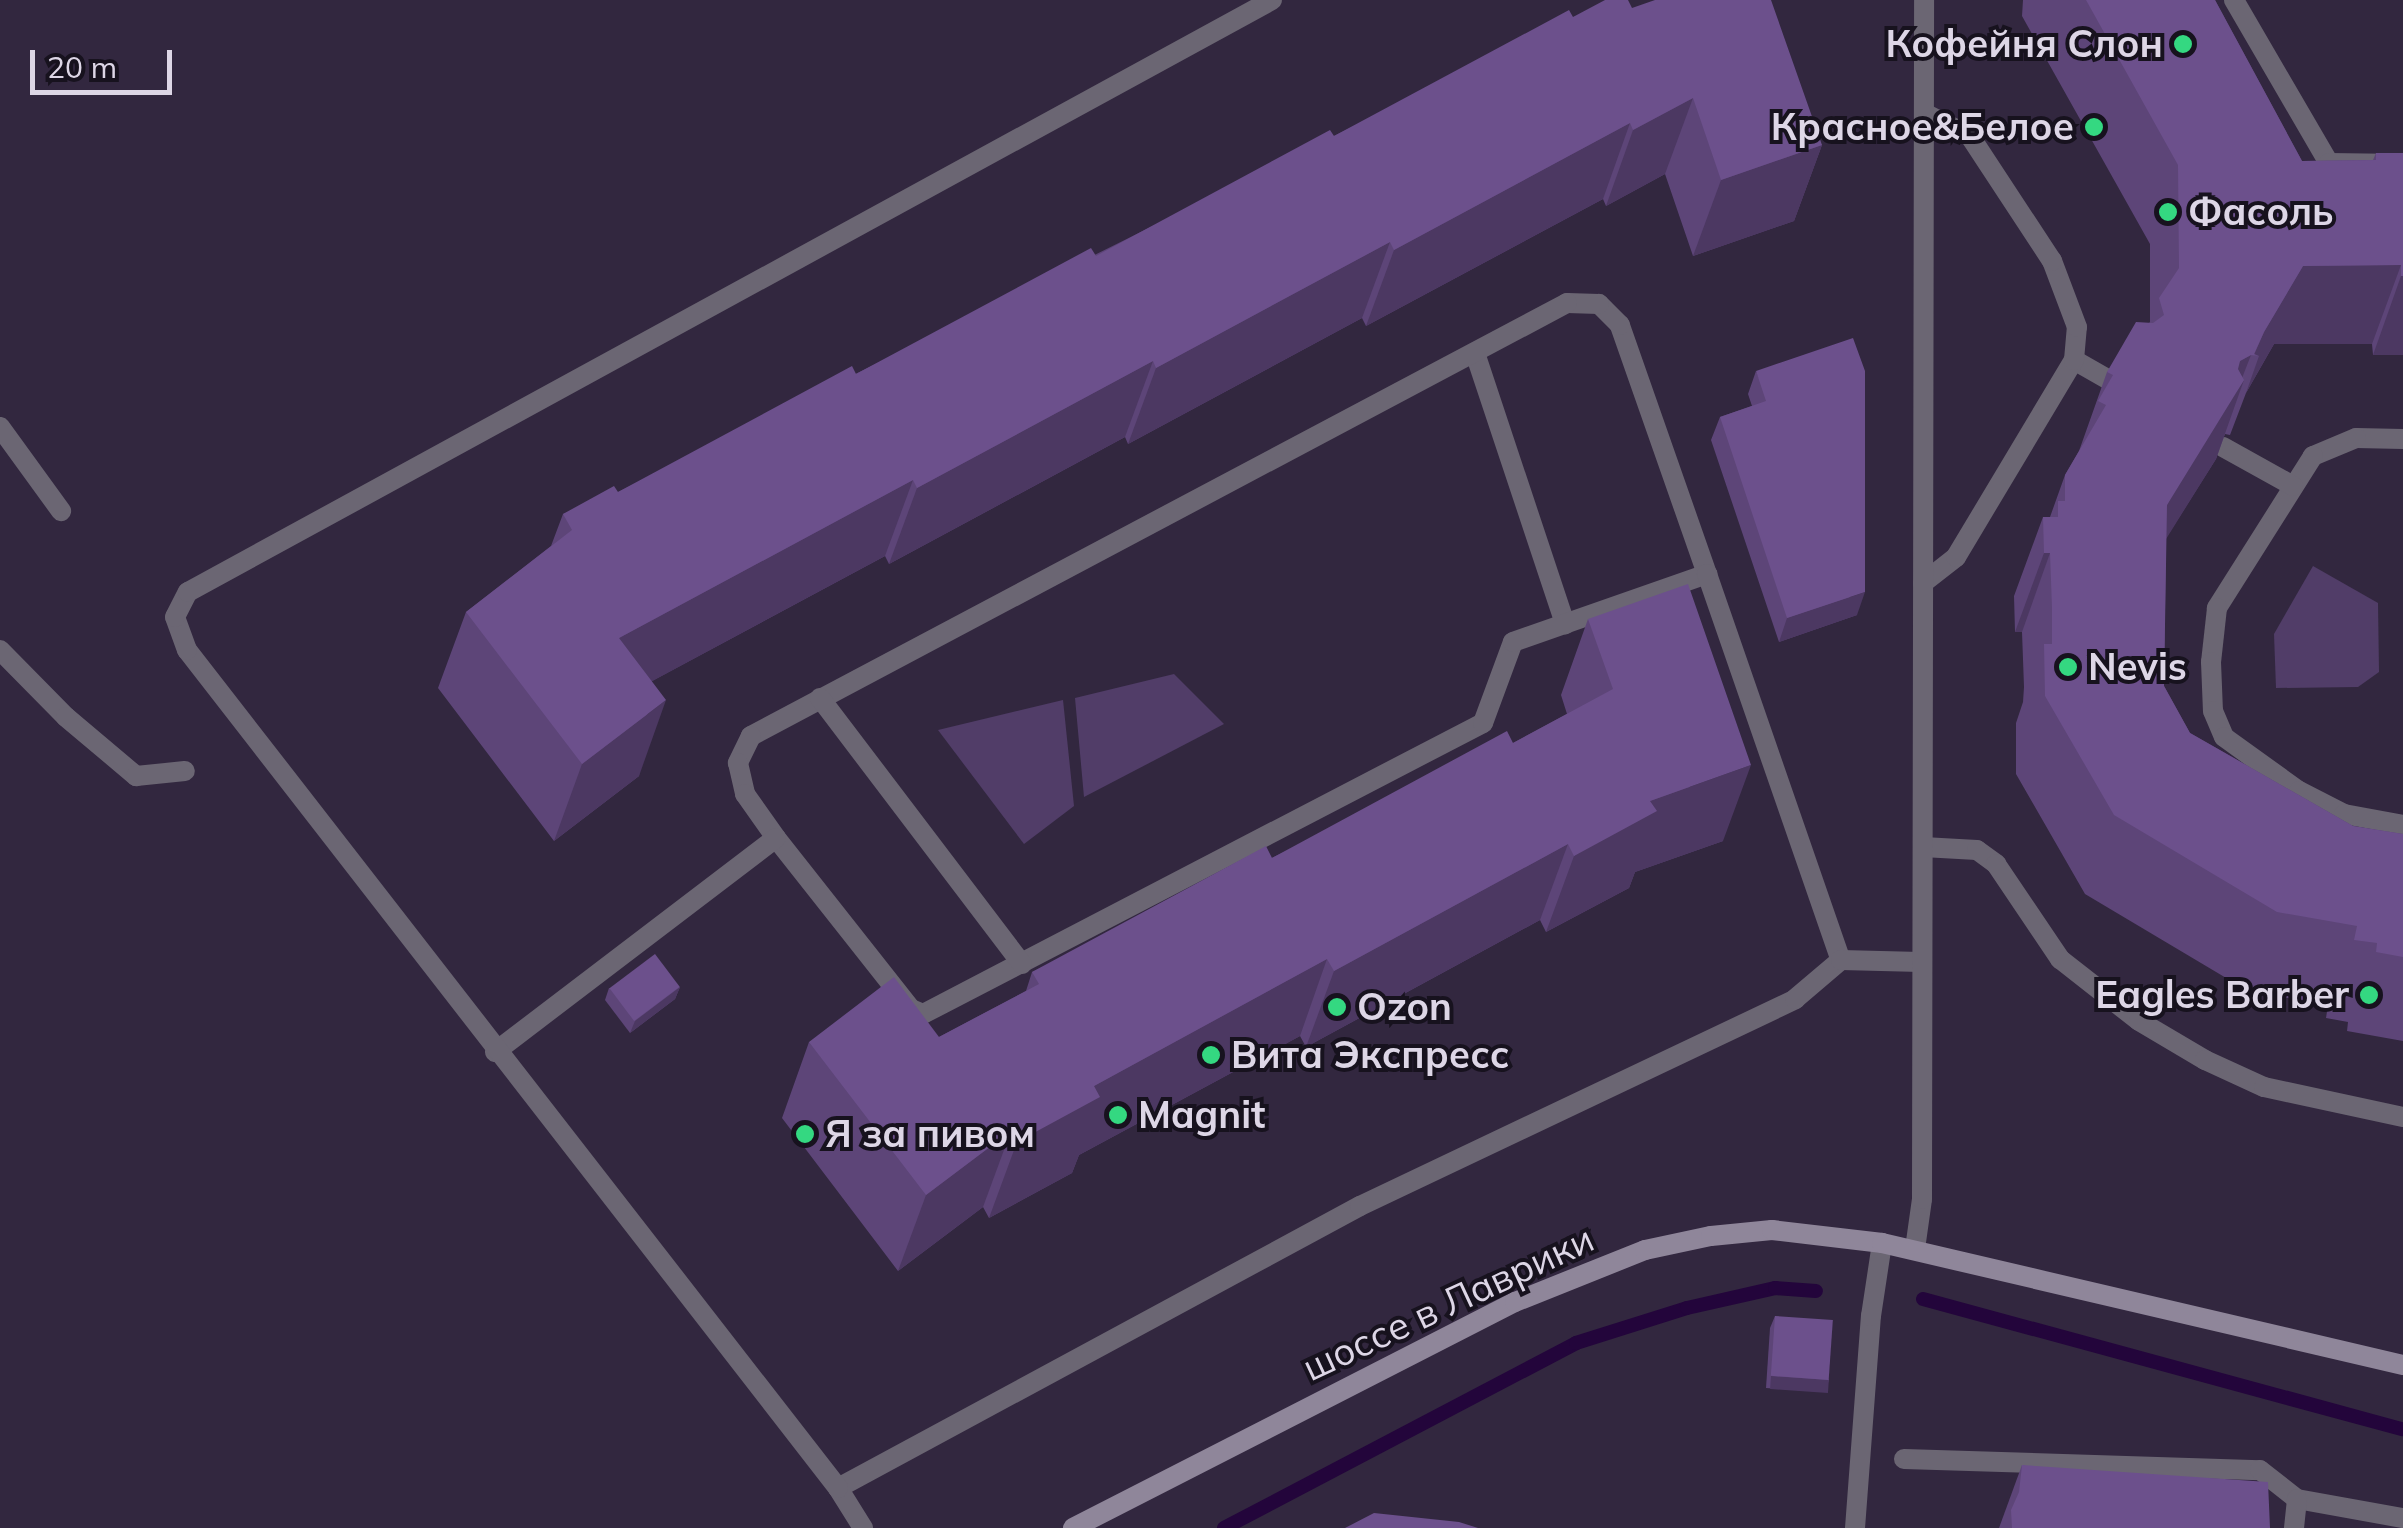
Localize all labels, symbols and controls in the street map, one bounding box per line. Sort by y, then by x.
place label: Кофейня Слон [1885,21,2163,67]
scale bar [35,30,178,92]
marker: Кофейня Слон [2172,33,2194,55]
text: 20 m [47,48,117,86]
place label: Красное&Белое [1771,104,2074,150]
marker: Красное&Белое [2083,116,2105,138]
place label: Фасоль [2188,189,2333,235]
marker: Фасоль [2157,201,2179,223]
place label: Nevis [2088,644,2187,690]
marker: Nevis [2057,656,2079,678]
place label: Eagles Barber [2095,972,2349,1018]
place label: Ozon [1357,984,1452,1030]
marker: Eagles Barber [2358,984,2380,1006]
marker: Ozon [1326,996,1348,1018]
place label: Вита Экспресс [1231,1032,1510,1078]
marker: Вита Экспресс [1200,1044,1222,1066]
place label: Magnit [1138,1092,1265,1138]
marker: Magnit [1107,1104,1129,1126]
place label: Я за пивом [825,1111,1035,1157]
marker: Я за пивом [794,1123,816,1145]
street label: шоссе в Лаврики [1295,1216,1601,1390]

